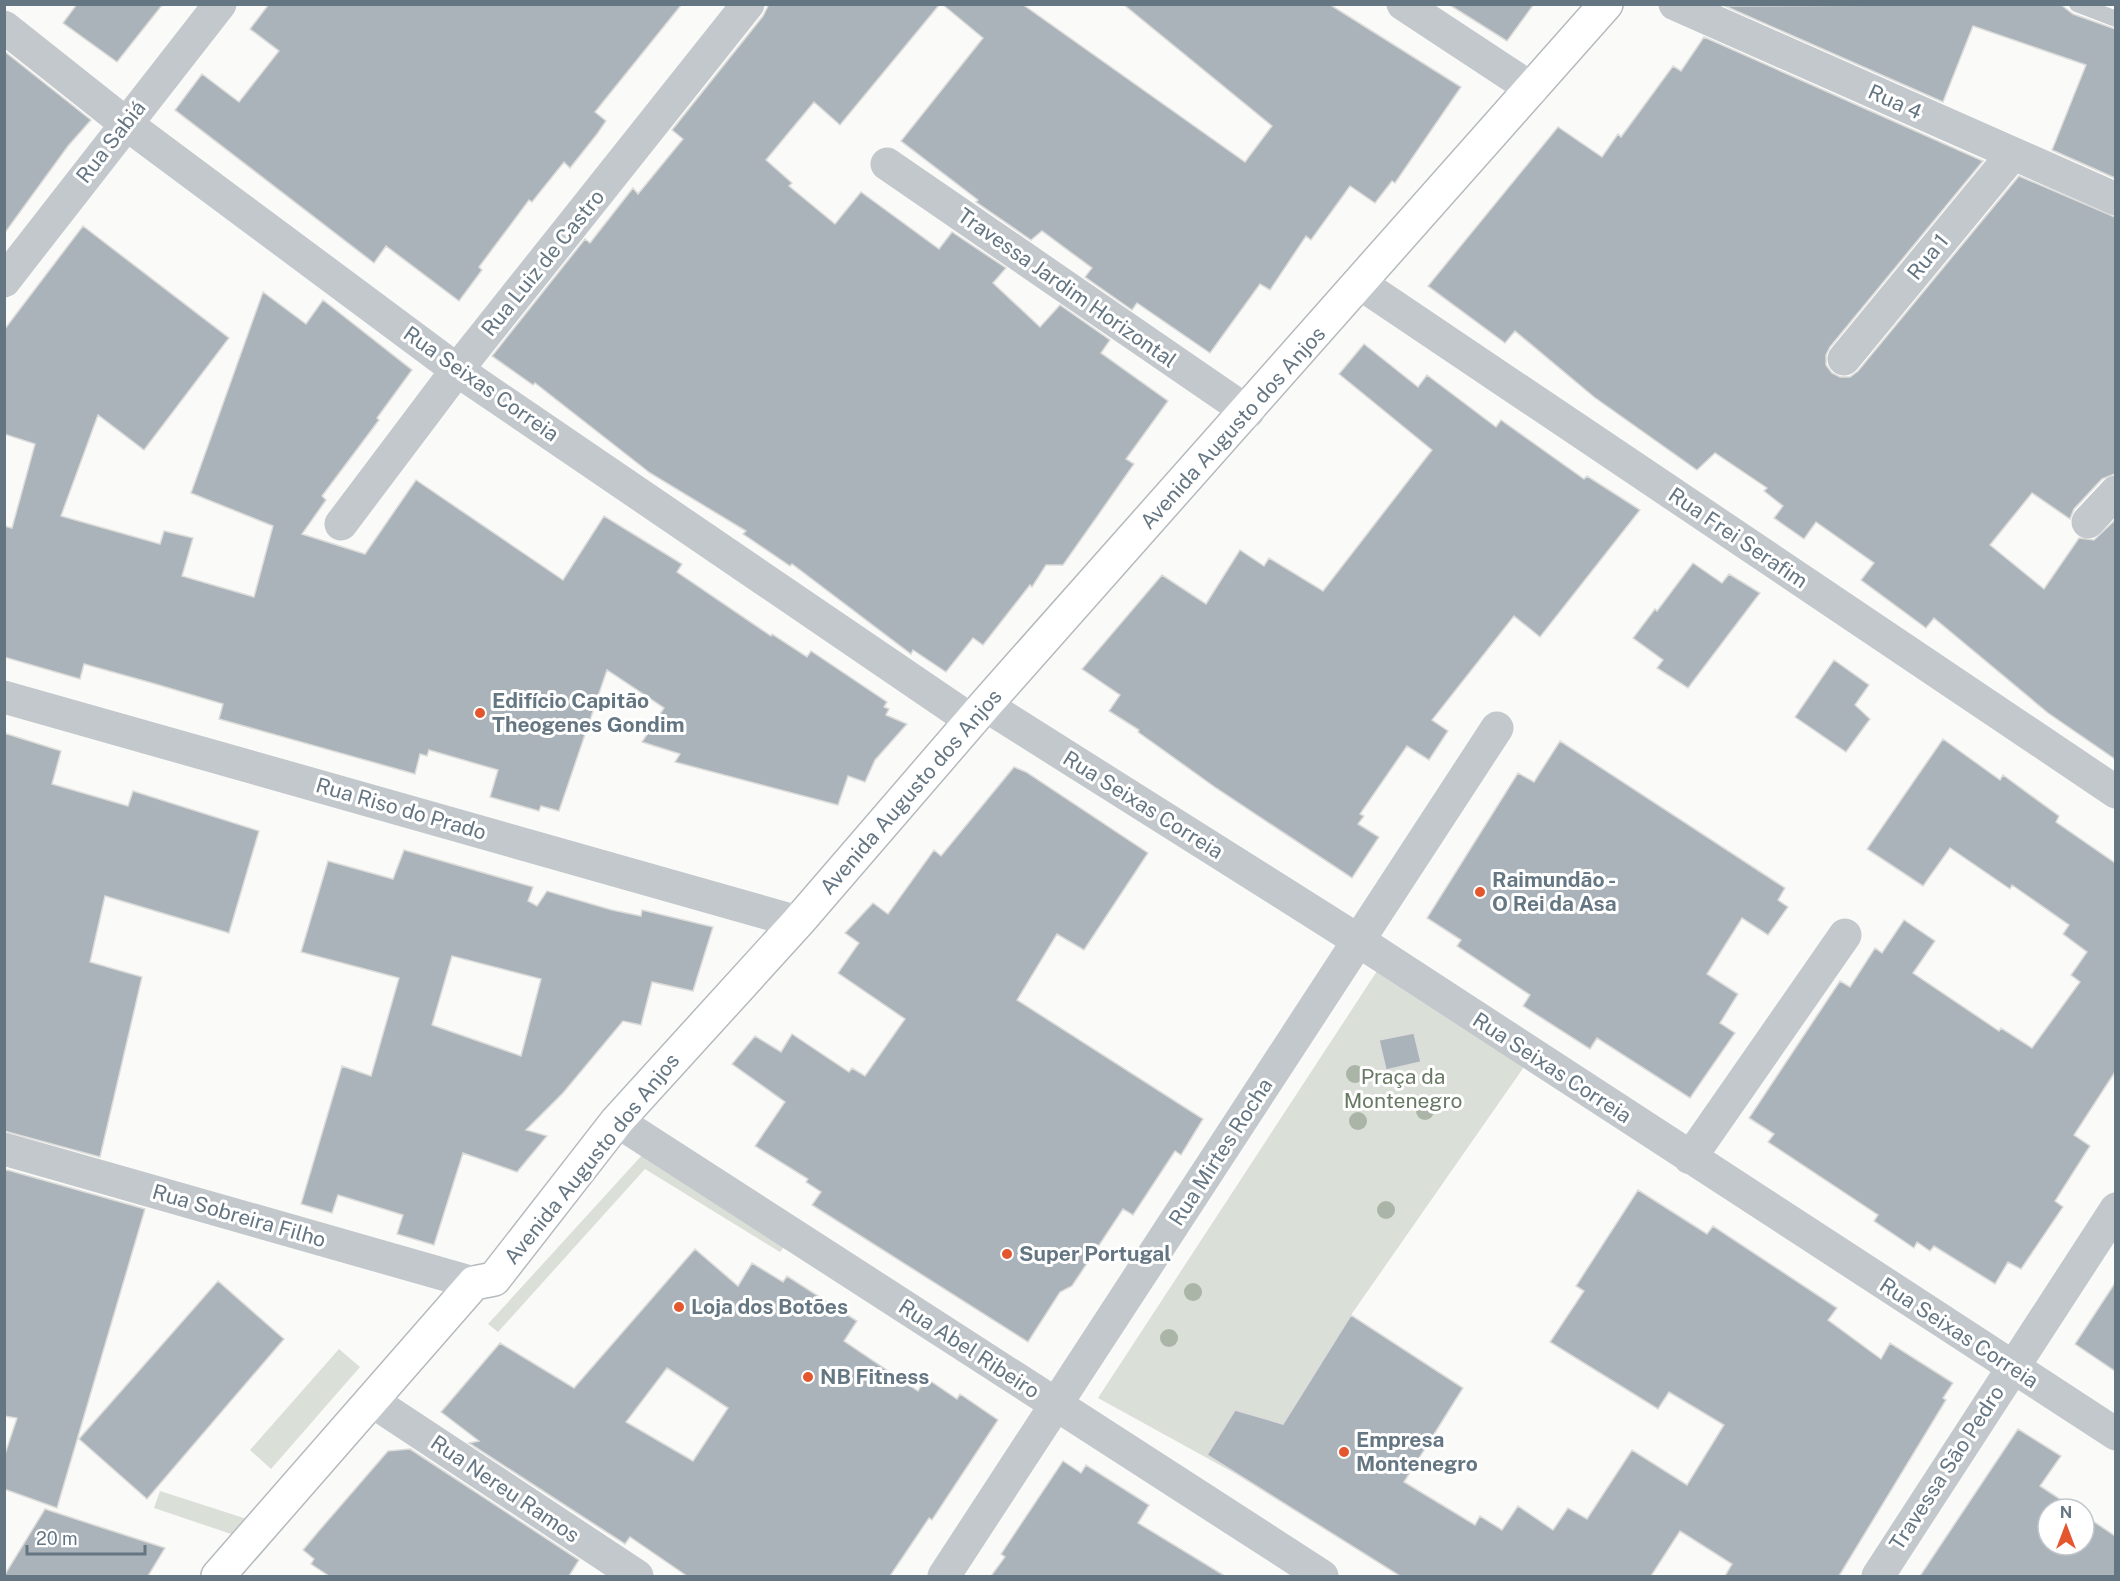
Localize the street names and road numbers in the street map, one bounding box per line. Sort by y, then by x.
street label: Rua 4 [1864,79,1926,124]
street label: Rua Sabiá [71,95,151,188]
street label: Rua Luiz de Castro [476,184,609,341]
street label: Travessa Jardim Horizontal [953,203,1181,373]
street label: Rua 1 [1902,229,1954,285]
street label: Rua Seixas Correia [399,321,564,447]
street label: Avenida Augusto dos Anjos [1135,321,1330,534]
street label: Rua Frei Serafim [1664,482,1813,593]
street label: Avenida Augusto dos Anjos [815,684,1007,900]
street label: Rua Seixas Correia [1059,745,1228,864]
street label: Rua Riso do Prado [313,772,489,845]
street label: Rua Seixas Correia [1468,1007,1636,1128]
street label: Avenida Augusto dos Anjos [499,1048,684,1269]
street label: Rua Mirtes Rocha [1164,1073,1278,1230]
street label: Rua Sobreira Filho [150,1179,329,1252]
street label: Rua Seixas Correia [1875,1272,2043,1393]
street label: Rua Abel Ribeiro [894,1294,1044,1403]
street label: Travessa São Pedro [1884,1381,2009,1555]
street label: Rua Nereu Ramos [426,1430,584,1548]

